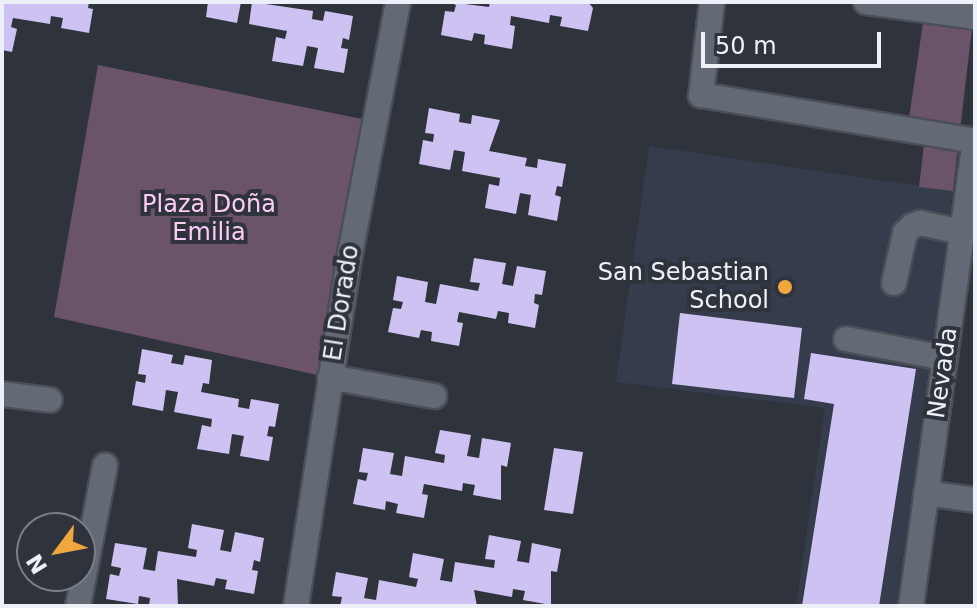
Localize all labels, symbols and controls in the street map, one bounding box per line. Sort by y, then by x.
scale bar [705,16,885,66]
text: 50 m [715,32,777,60]
park label: Plaza Doña Emilia [142,191,276,247]
street label: El Dorado [319,243,365,363]
place label: San Sebastian School [598,259,769,315]
marker: San Sebastian School [776,278,794,296]
street label: Nevada [922,326,964,420]
north arrow [16,512,96,592]
text: N [21,549,52,578]

